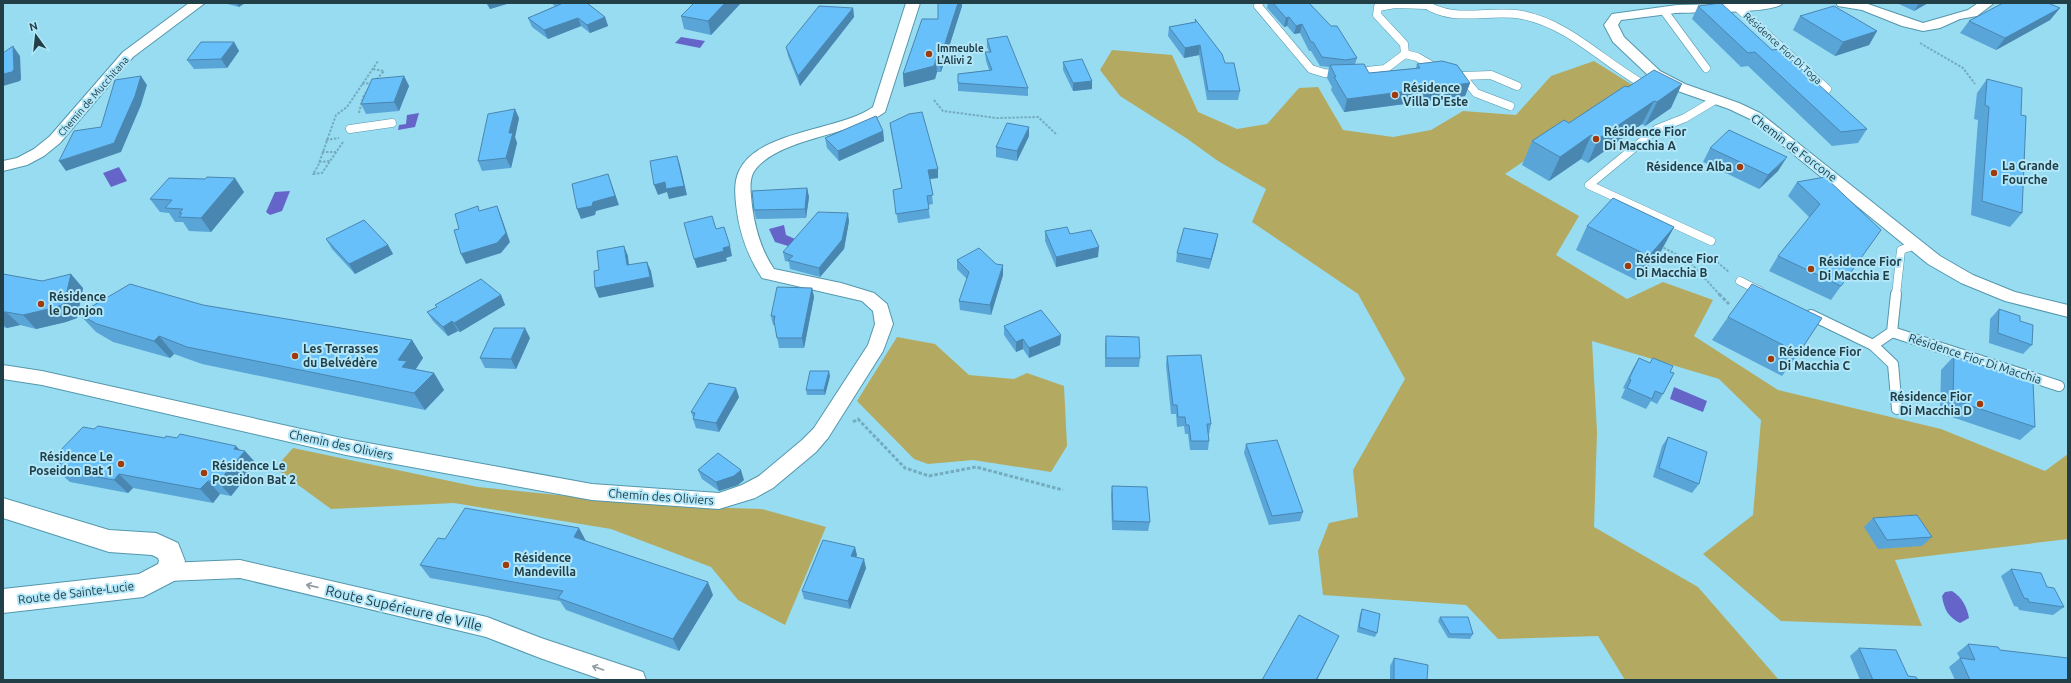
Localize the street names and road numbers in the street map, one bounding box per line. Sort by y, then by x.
street label: Résidence Fior Di Toga [1741,10,1824,86]
street label: Chemin de Mucchitana [56,54,131,138]
street label: Chemin de Forcone [1749,111,1840,184]
street label: Résidence Fior Di Macchia [1907,331,2043,386]
street label: Chemin des Oliviers [288,427,394,462]
street label: Chemin des Oliviers [608,486,714,507]
street label: Route de Sainte-Lucie [17,579,135,606]
street label: Route Supérieure de Ville [324,582,484,634]

